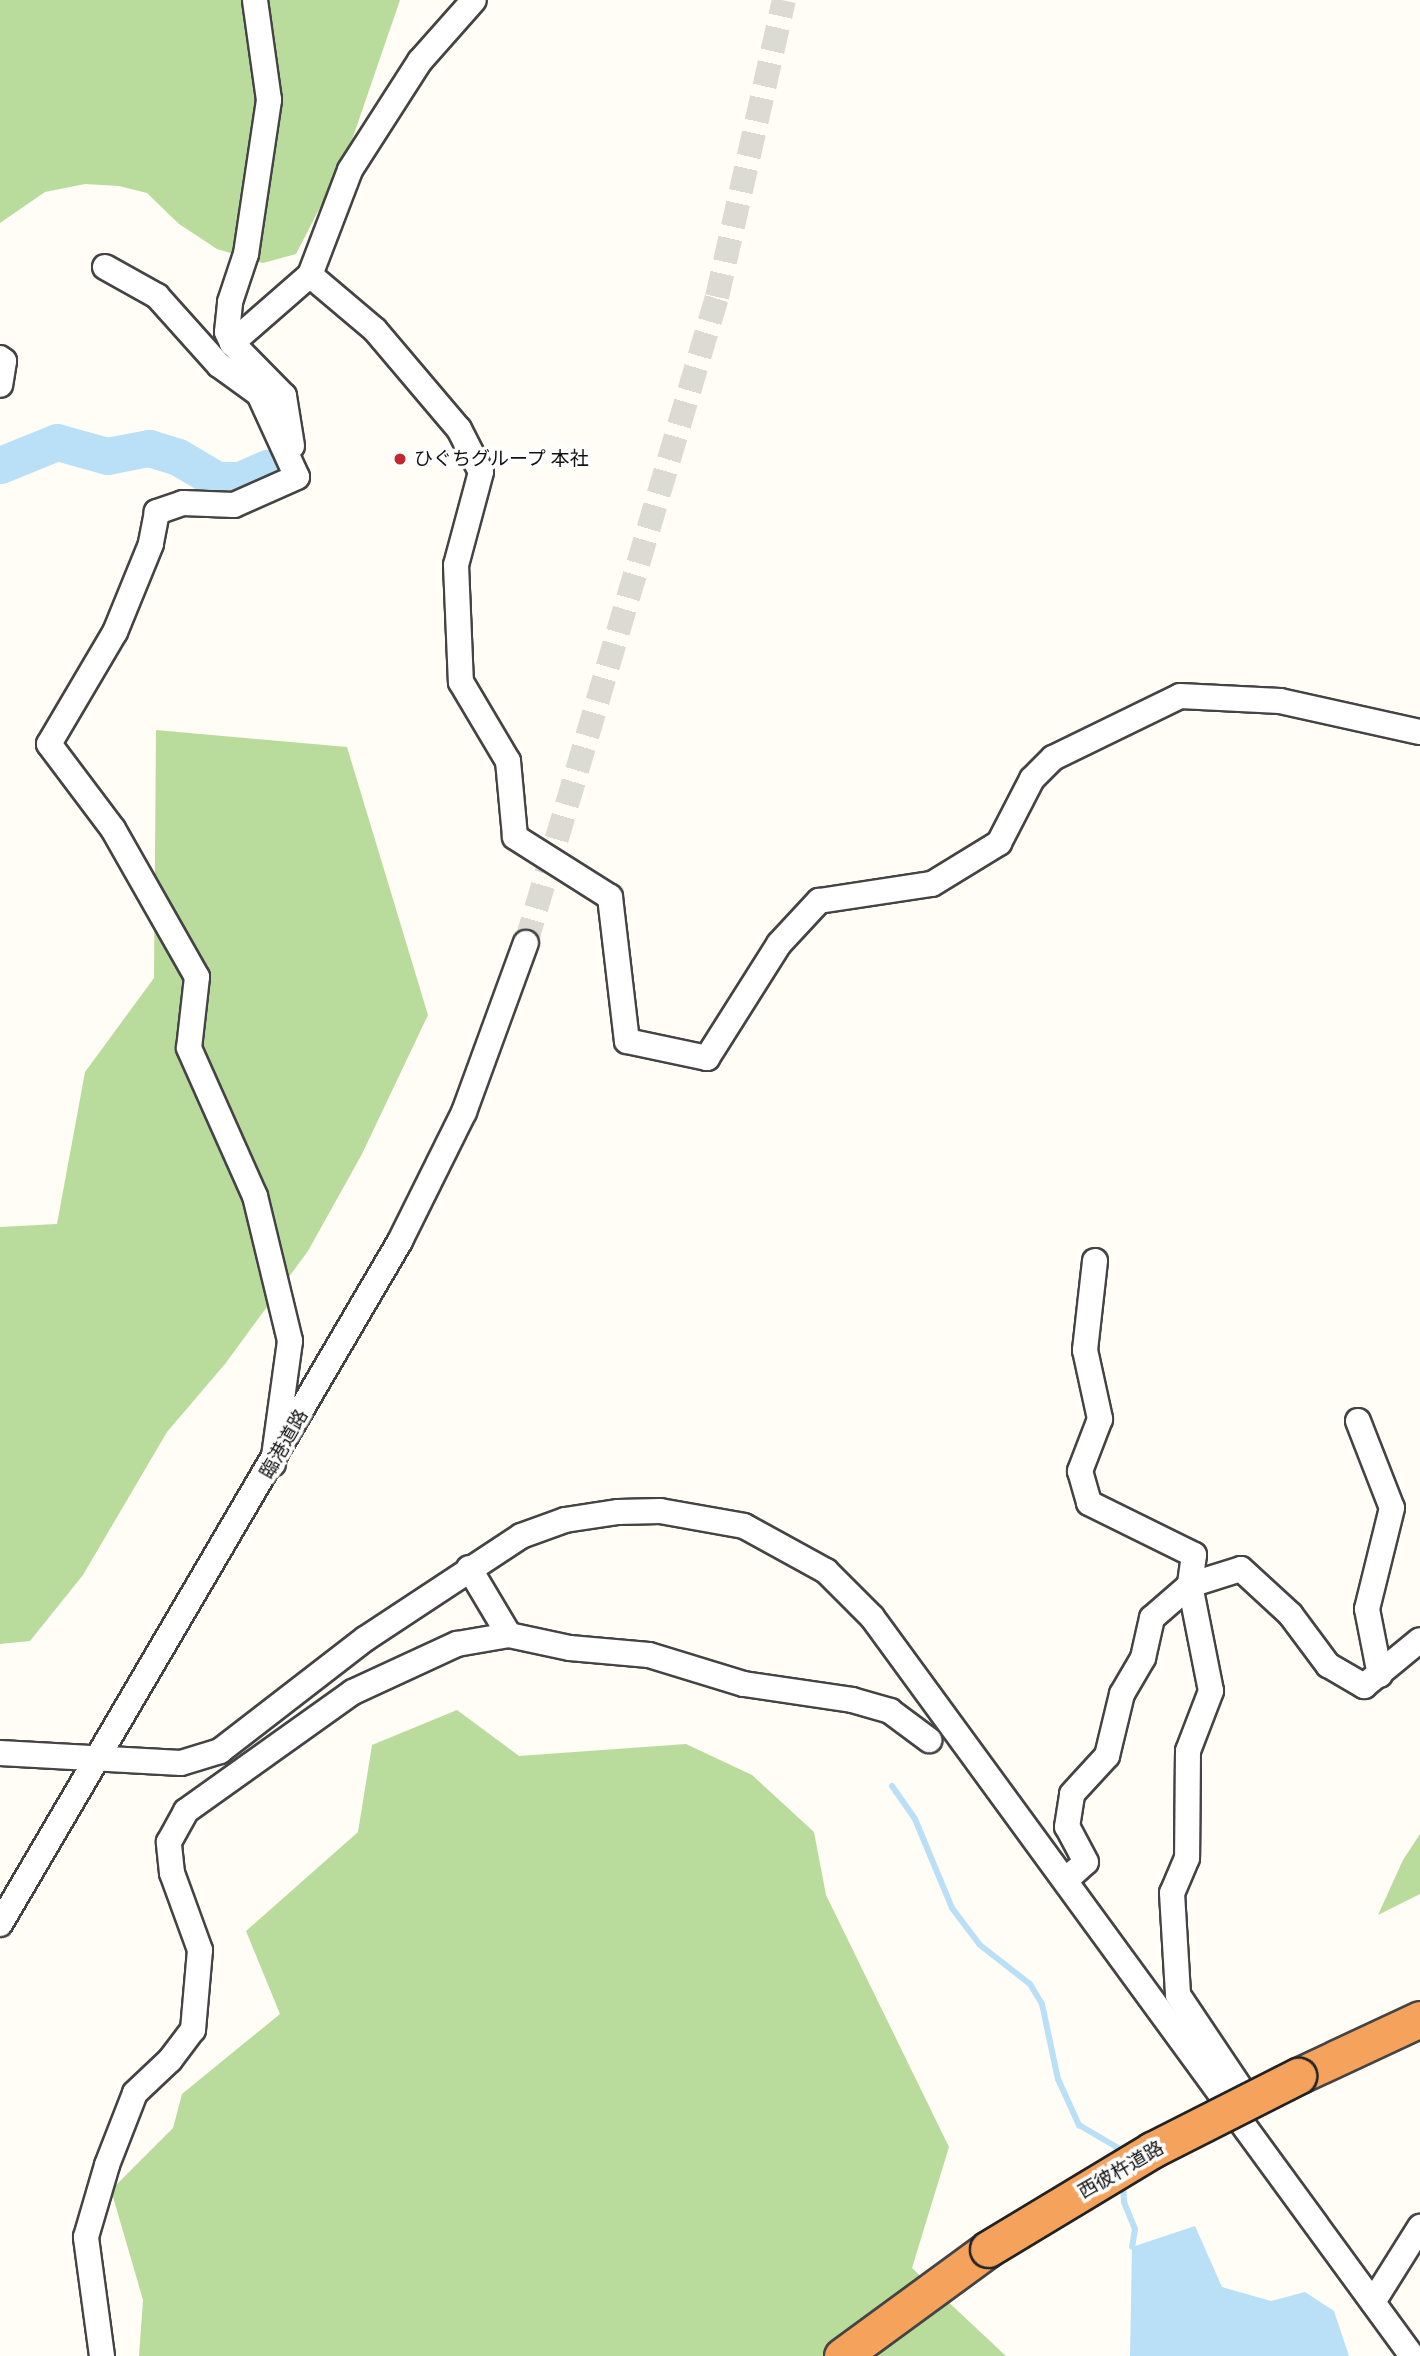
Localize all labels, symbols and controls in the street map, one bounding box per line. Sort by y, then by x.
place label: ひぐちグループ 本社 [414,448,590,470]
marker: ひぐちグループ 本社 [392,451,408,467]
street label: 臨港道路 [255,1405,313,1483]
street label: 西彼杵道路 [1074,2136,1168,2204]

